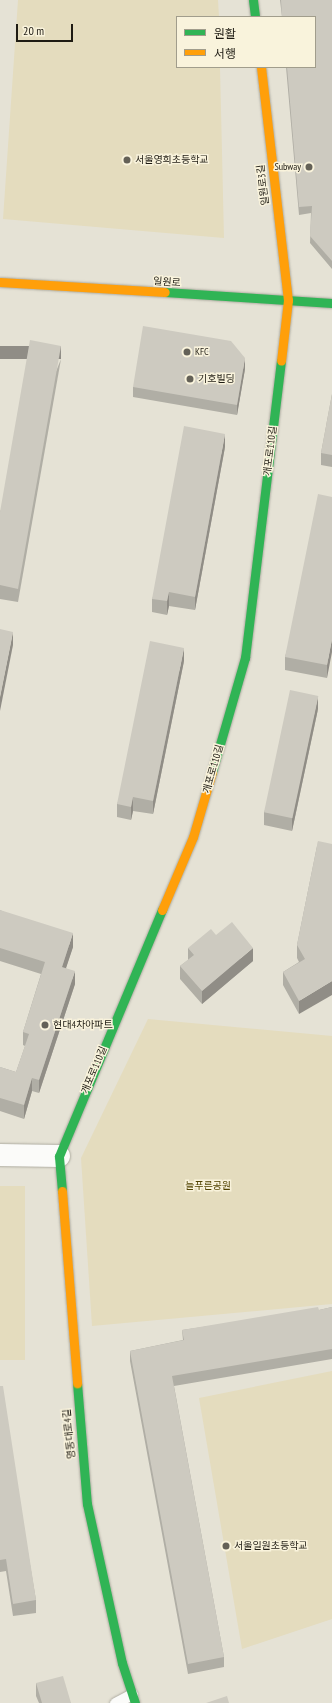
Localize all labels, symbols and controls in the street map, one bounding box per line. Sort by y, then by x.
scale bar [18,16,75,42]
legend [176,16,316,68]
text: 20 m [23,23,44,38]
text: 원활 [214,26,236,41]
text: 서행 [214,46,236,61]
place label: 서울영희초등학교 [135,154,209,166]
marker: 서울영희초등학교 [122,155,132,165]
place label: Subway [274,161,301,173]
marker: Subway [304,162,314,172]
street label: 일원로3길 [255,164,271,206]
street label: 일원로 [153,275,181,289]
place label: KFC [195,346,209,358]
marker: KFC [182,347,192,357]
place label: 기호빌딩 [198,373,235,385]
marker: 기호빌딩 [185,374,195,384]
street label: 개포로110길 [261,425,279,477]
street label: 개포로110길 [200,743,226,795]
place label: 현대4차아파트 [53,1019,113,1031]
marker: 현대4차아파트 [40,1020,50,1030]
street label: 개포로110길 [79,1045,109,1095]
park label: 늘푸른공원 [185,1180,231,1192]
street label: 영동대로4길 [60,1408,78,1460]
place label: 서울일원초등학교 [234,1540,308,1552]
marker: 서울일원초등학교 [221,1541,231,1551]

